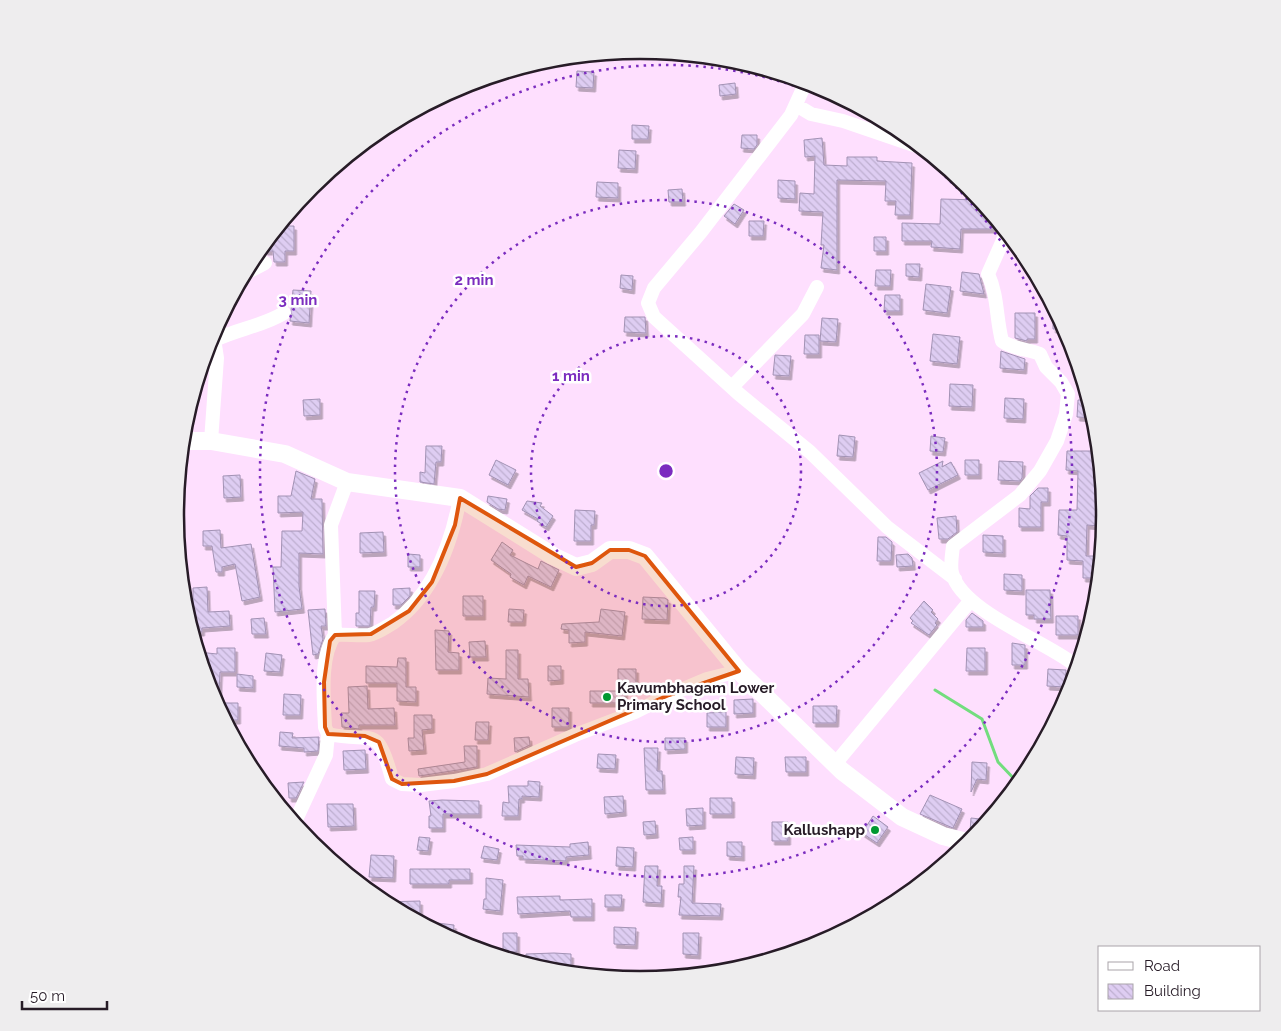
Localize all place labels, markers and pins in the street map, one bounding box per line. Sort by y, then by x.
centre of rings [657,462,675,480]
place label: Kavumbhagam Lower Primary School [617,679,774,714]
marker: Kavumbhagam Lower Primary School [601,691,613,703]
place label: Kallushapp [784,821,865,839]
marker: Kallushapp [869,824,881,836]

